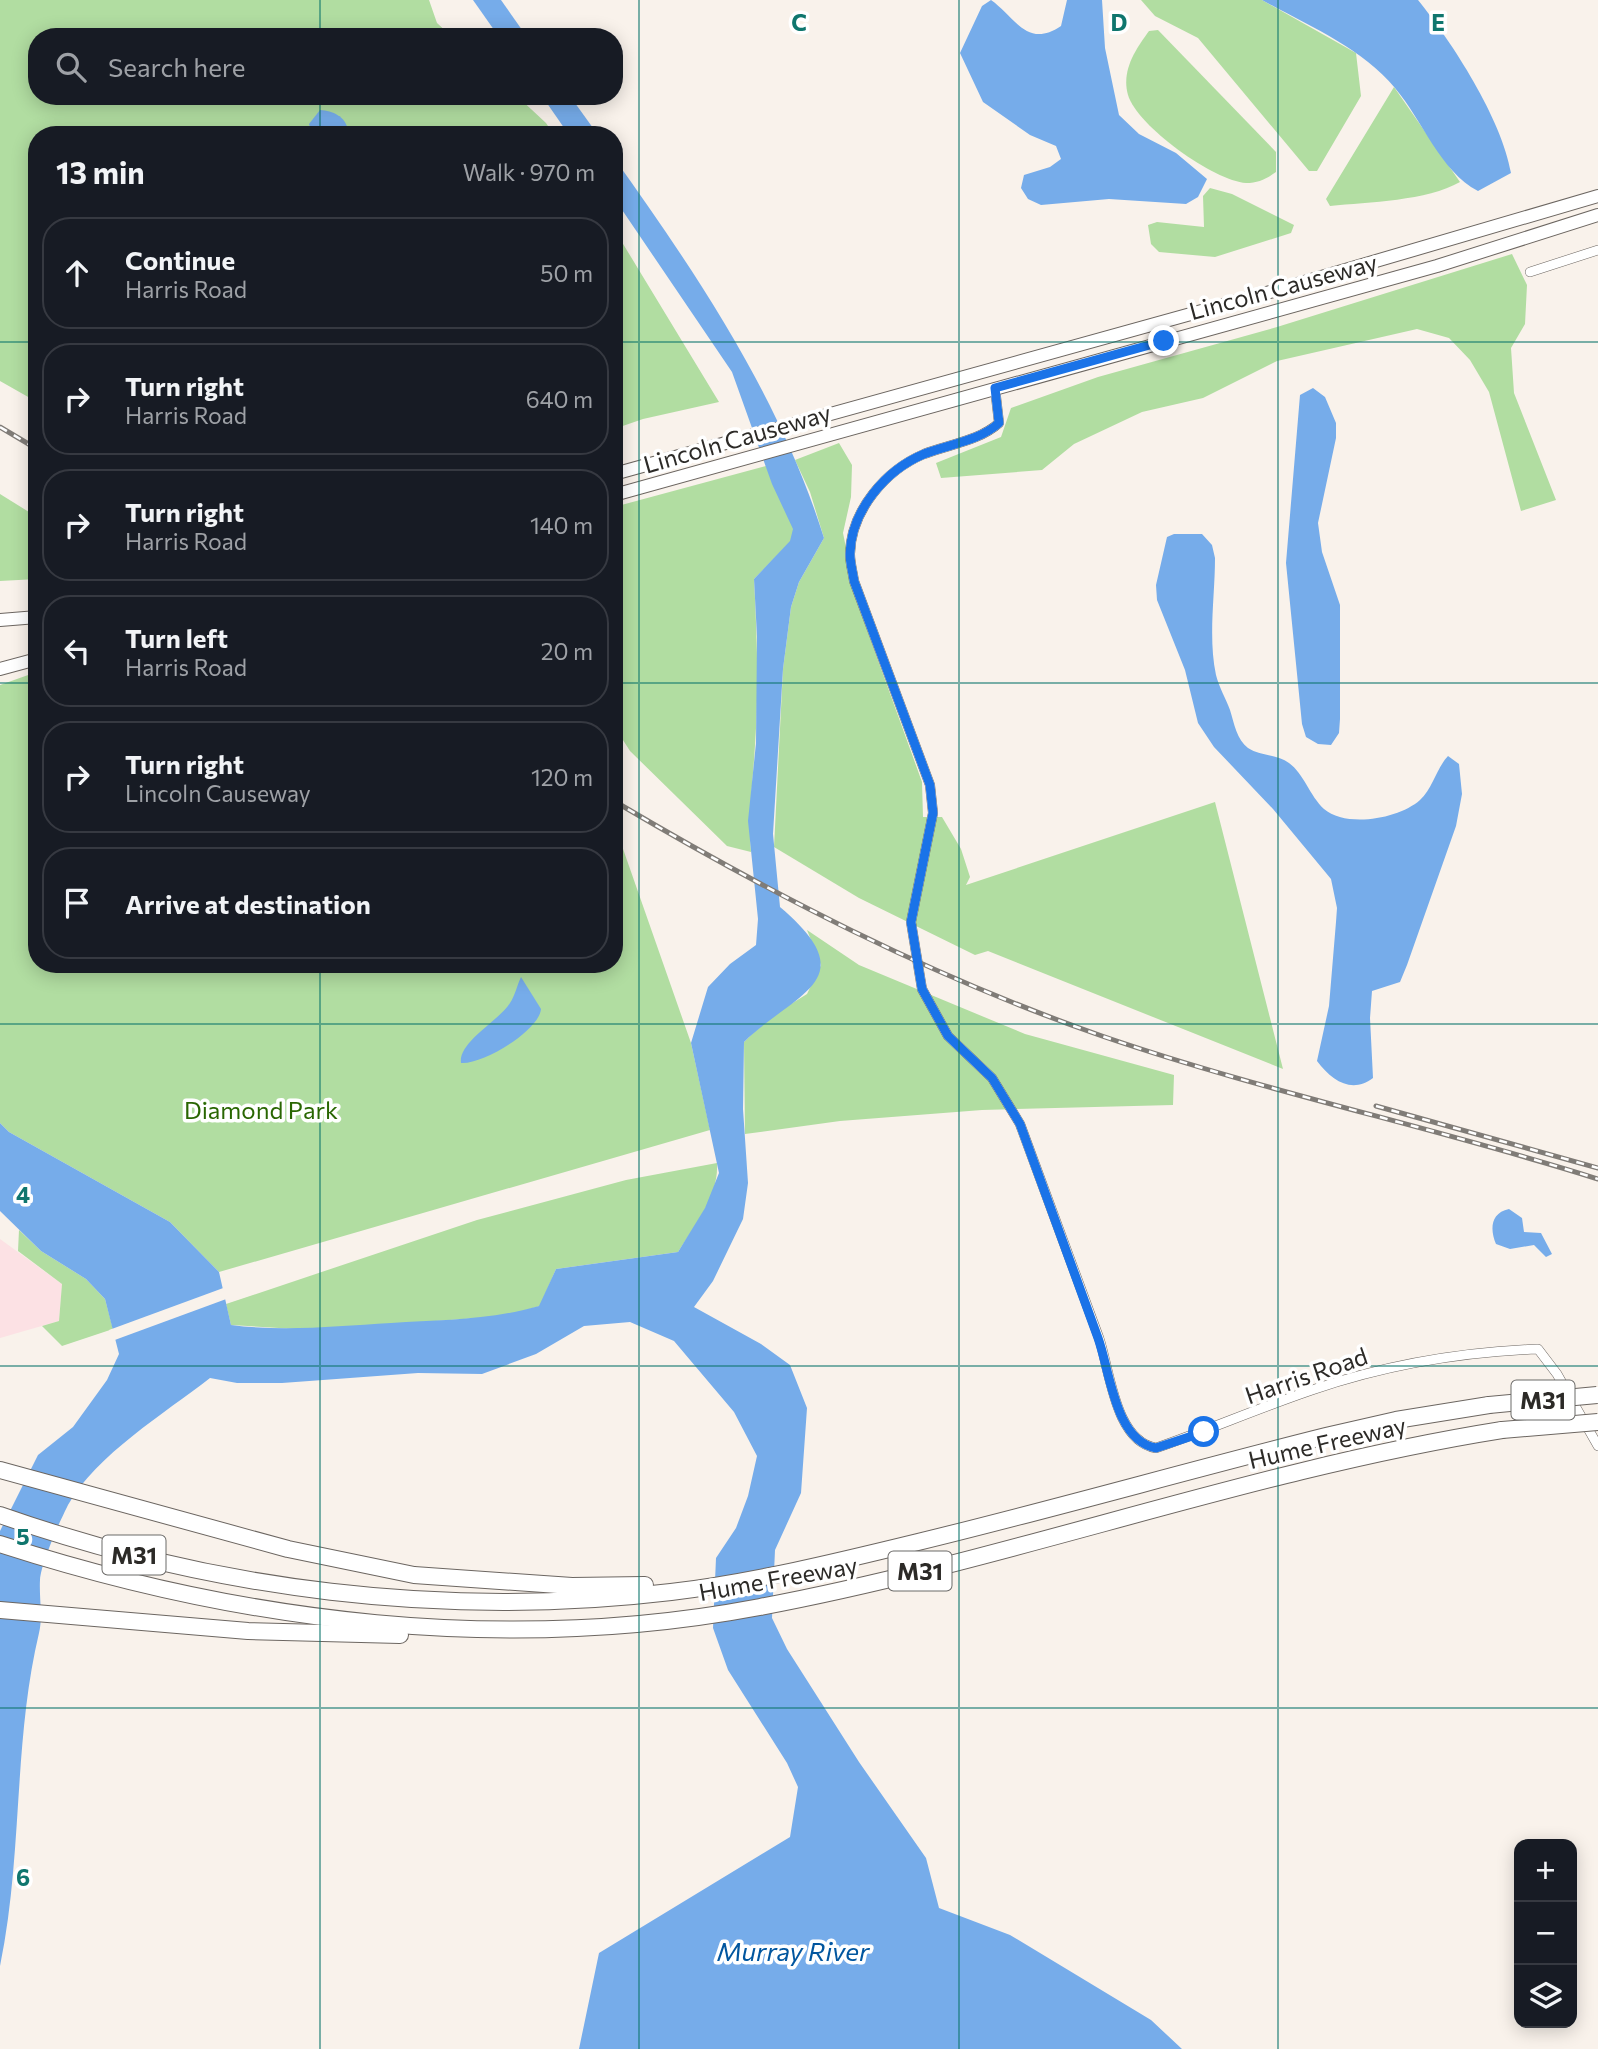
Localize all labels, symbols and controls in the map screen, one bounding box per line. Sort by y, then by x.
text: C [791,8,807,36]
text: D [1111,8,1128,36]
text: E [1431,8,1445,36]
search box [28,28,623,105]
icon: search [52,48,90,86]
text: Search here [108,51,246,82]
text: 13 min [56,153,145,190]
text: Walk · 970 m [463,158,595,186]
text: Continue [125,244,235,275]
street label: Lincoln Causeway [1186,247,1380,325]
icon: ahead [58,254,96,292]
text: 50 m [540,259,593,287]
text: Harris Road [125,275,247,303]
route end [1148,325,1179,356]
text: Turn right [125,370,244,401]
icon: right [58,380,96,418]
text: 640 m [526,385,593,413]
street label: Lincoln Causeway [640,397,834,479]
text: Harris Road [125,401,247,429]
text: Turn right [125,496,244,527]
icon: right [58,506,96,544]
text: 140 m [530,511,593,539]
text: Harris Road [125,527,247,555]
text: Turn left [125,622,228,653]
icon: left [58,632,96,670]
text: 20 m [541,637,593,665]
text: Harris Road [125,653,247,681]
text: Turn right [125,748,244,779]
icon: right [58,758,96,796]
text: 120 m [531,763,593,791]
text: Lincoln Causeway [125,779,311,807]
icon: arrive [58,884,96,922]
text: Arrive at destination [125,888,371,919]
park label: Diamond Park [184,1095,338,1124]
text: 4 [16,1180,30,1208]
street label: Harris Road [1241,1341,1371,1409]
road number: M31 [1512,1380,1574,1420]
street label: Hume Freeway [1245,1410,1409,1474]
route start [1188,1416,1219,1447]
text: 5 [16,1522,30,1550]
road number: M31 [102,1536,166,1574]
street label: Hume Freeway [696,1550,860,1606]
road number: M31 [888,1552,951,1590]
map controls [1514,1839,1577,2028]
button: + [1514,1839,1577,1902]
text: 6 [16,1863,30,1891]
button: − [1514,1902,1577,1965]
water label: Murray River [717,1935,871,1966]
button: layers [1514,1965,1577,2028]

